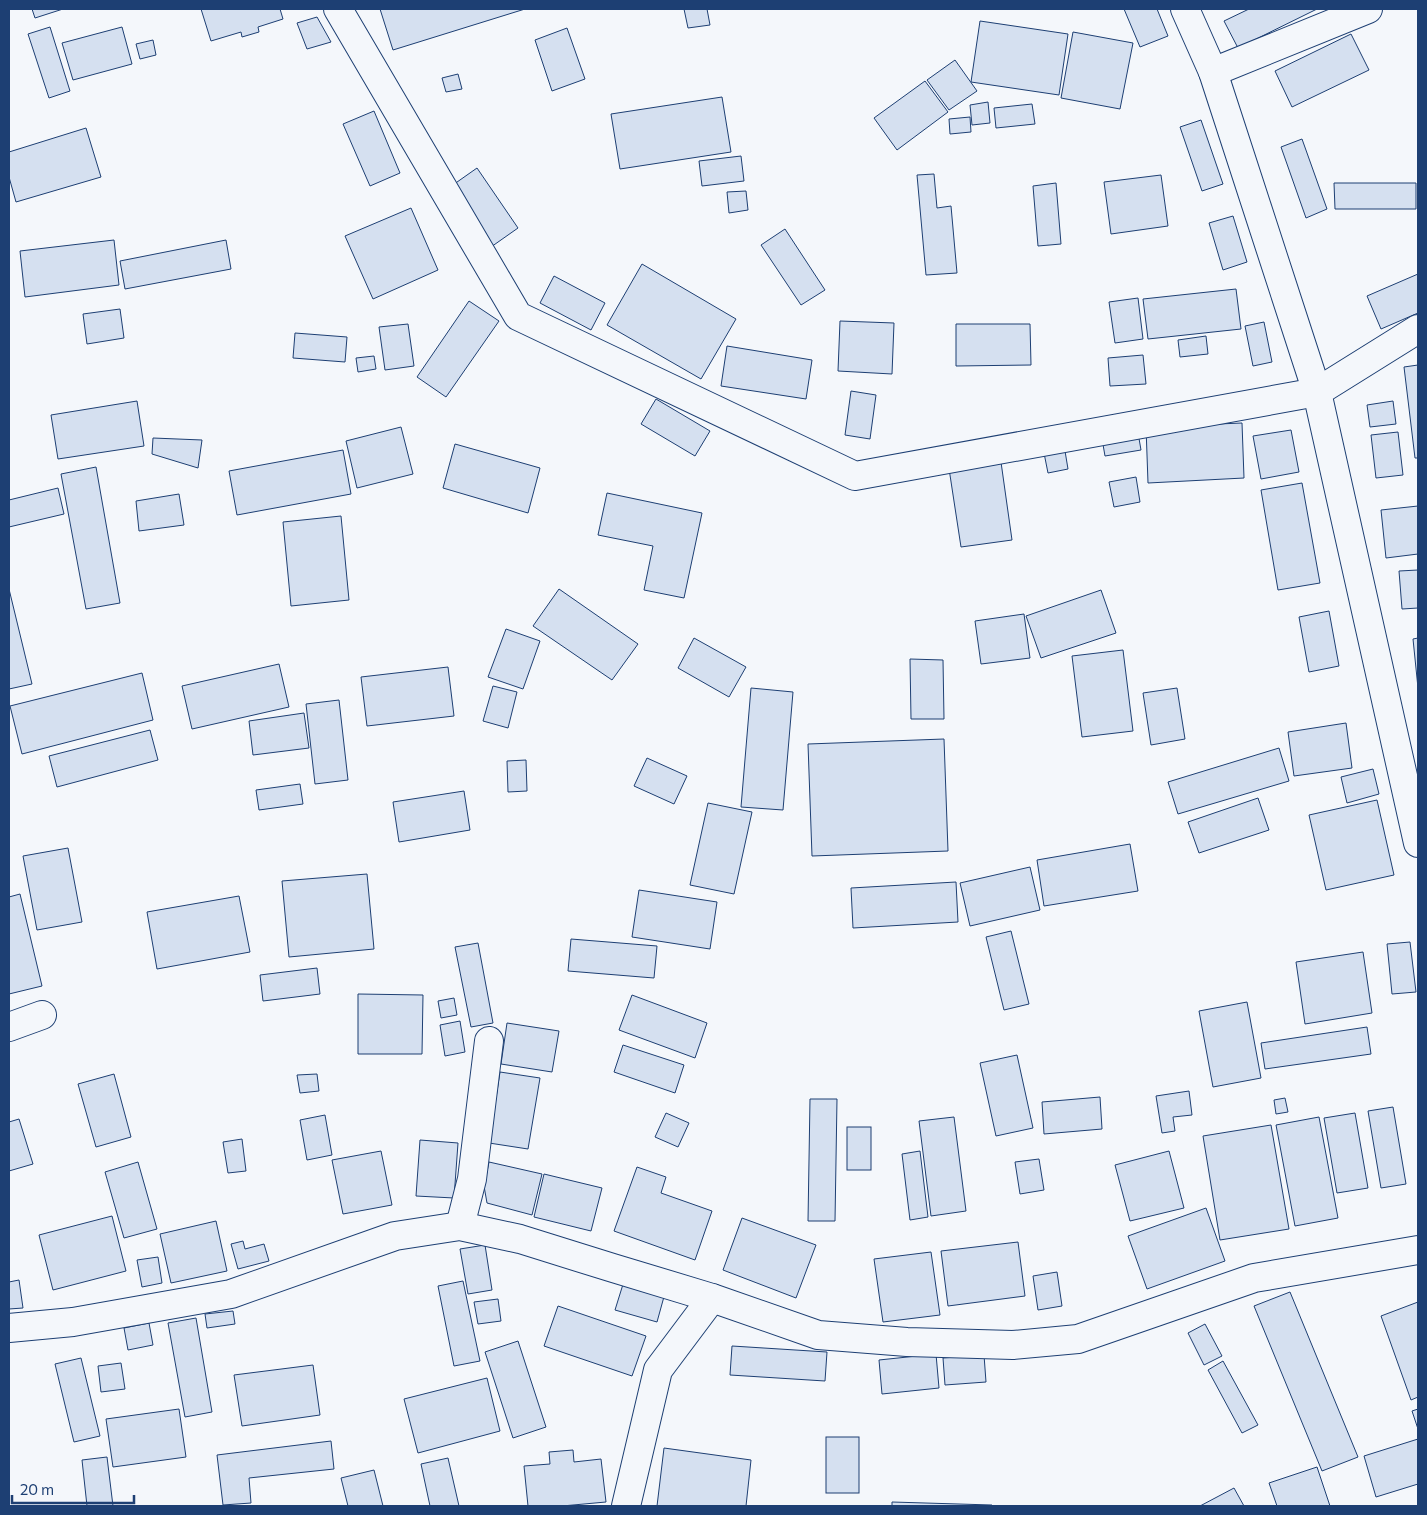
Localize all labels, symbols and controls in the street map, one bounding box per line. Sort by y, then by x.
scale bar [12,1472,135,1504]
text: 20 m [20,1480,54,1498]

